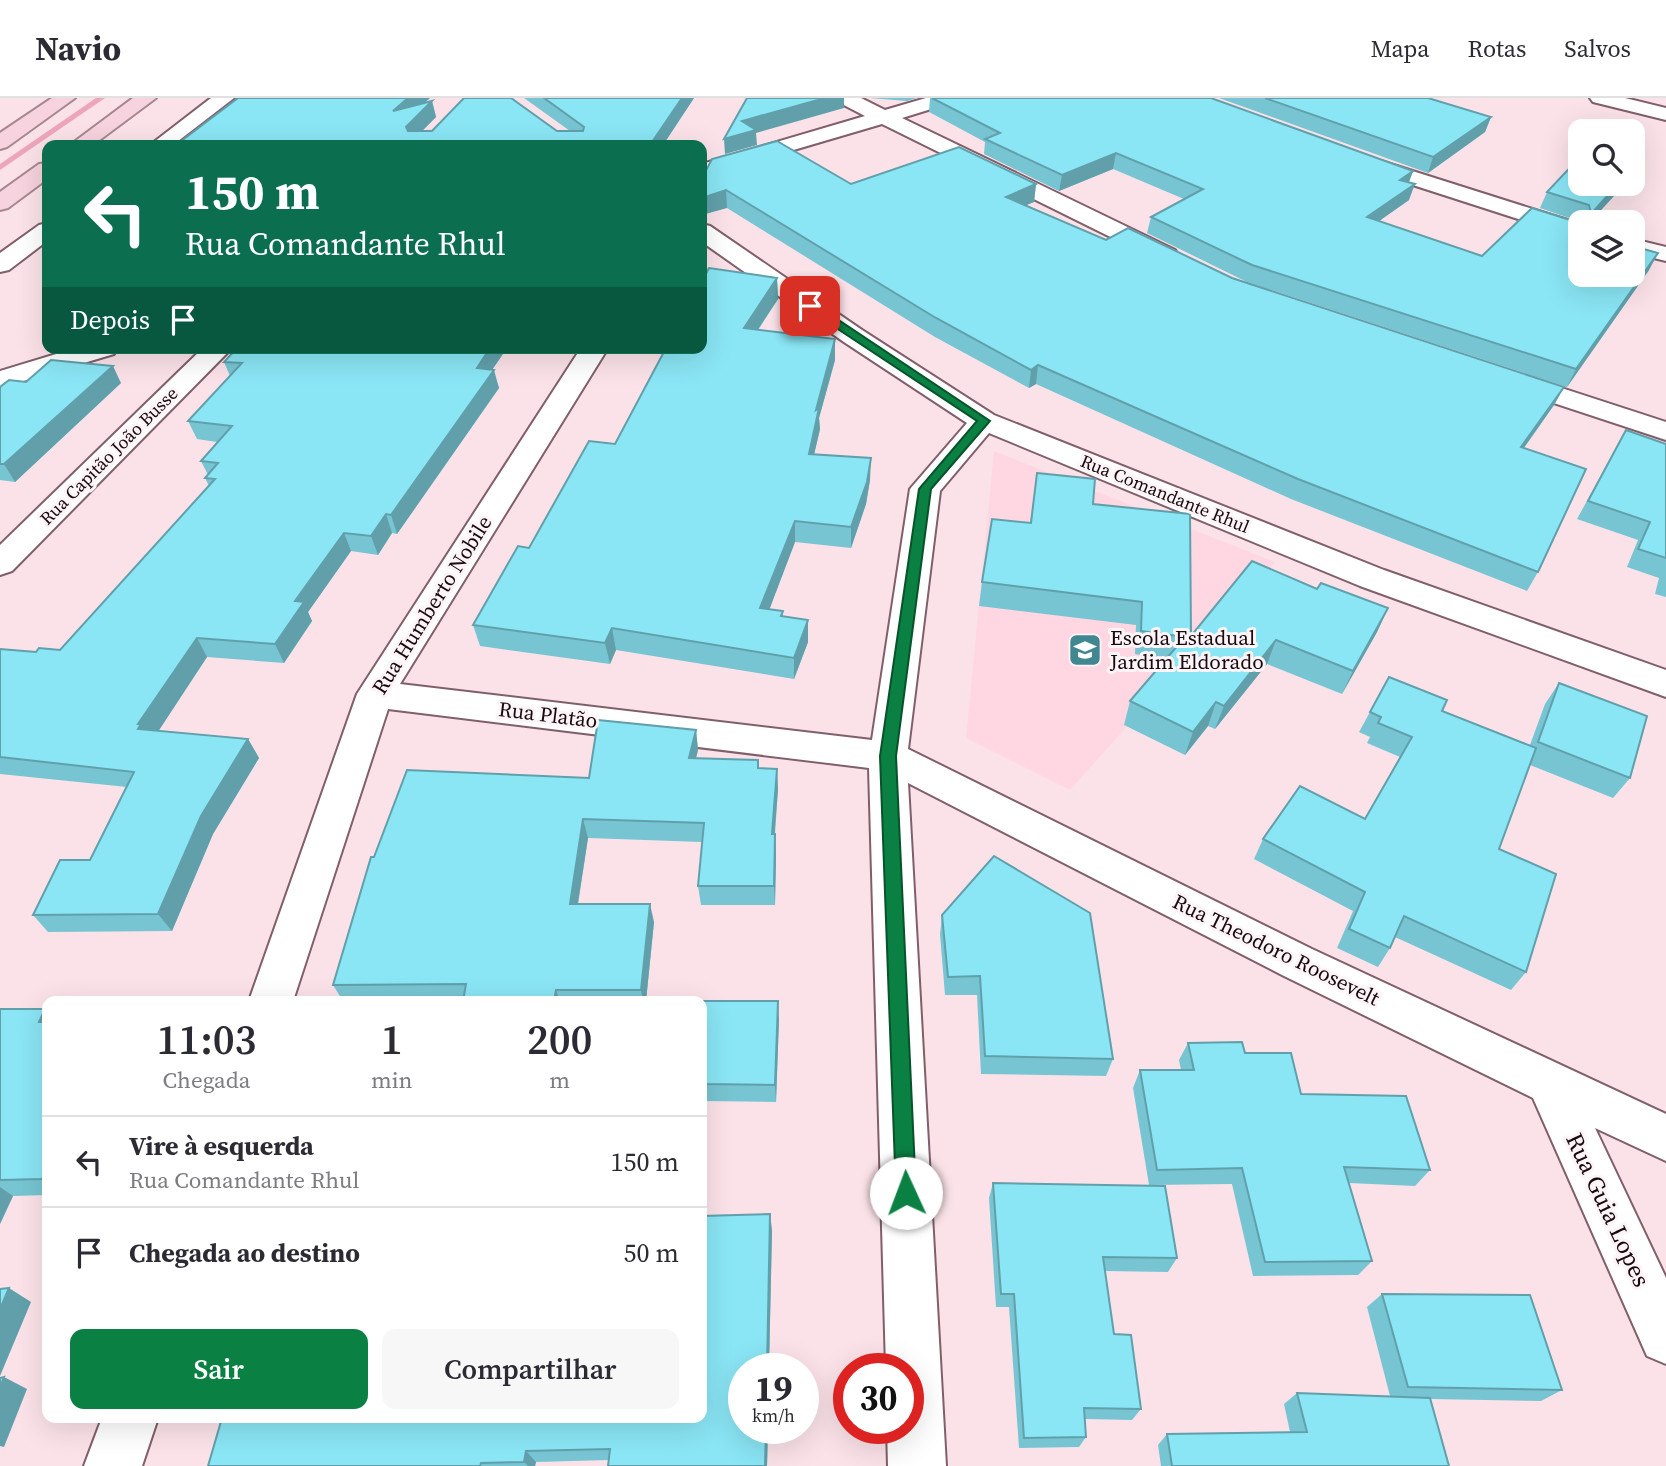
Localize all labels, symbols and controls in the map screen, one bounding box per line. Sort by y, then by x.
text: Navio [35,26,121,71]
text: Mapa [1370,32,1430,65]
text: Rotas [1468,32,1526,65]
text: Salvos [1564,32,1631,65]
map controls [1568,119,1645,287]
button: search [1568,119,1645,196]
text: 150 m [185,158,320,225]
icon: left [70,168,161,259]
button: layers [1568,210,1645,287]
text: Rua Comandante Rhul [185,222,505,266]
pin [780,276,840,336]
icon: arrive [791,287,829,325]
icon: arrive [164,301,202,339]
text: Depois [70,302,150,338]
street label: Rua Capitão João Busse [34,381,183,530]
street label: Rua Comandante Rhul [1077,448,1253,539]
street label: Rua Humberto Nobile [365,510,498,700]
place label: Escola Estadual Jardim Eldorado [1109,623,1264,676]
school or university icon: Escola Estadual Jardim Eldorado [1066,631,1104,669]
street label: Rua Platão [497,694,599,735]
street label: Rua Theodoro Roosevelt [1168,887,1385,1012]
text: 11:03 [156,1010,256,1068]
text: 1 [381,1010,403,1068]
text: 200 [527,1010,592,1068]
text: Chegada [163,1064,250,1096]
text: min [371,1064,412,1096]
text: m [549,1064,570,1096]
street label: Rua Guia Lopes [1558,1127,1659,1292]
text: Vire à esquerda [129,1128,314,1164]
icon: left [70,1143,108,1181]
text: 150 m [611,1144,679,1180]
position arrow [869,1156,943,1230]
text: Rua Comandante Rhul [129,1164,359,1196]
icon: arrive [70,1234,108,1272]
text: Chegada ao destino [129,1235,360,1271]
text: 50 m [624,1235,679,1271]
button: Sair [70,1329,368,1409]
button: Compartilhar [382,1329,679,1409]
speed limit sign: 30 [833,1353,924,1444]
text: 19 [755,1365,792,1413]
text: km/h [752,1403,795,1428]

